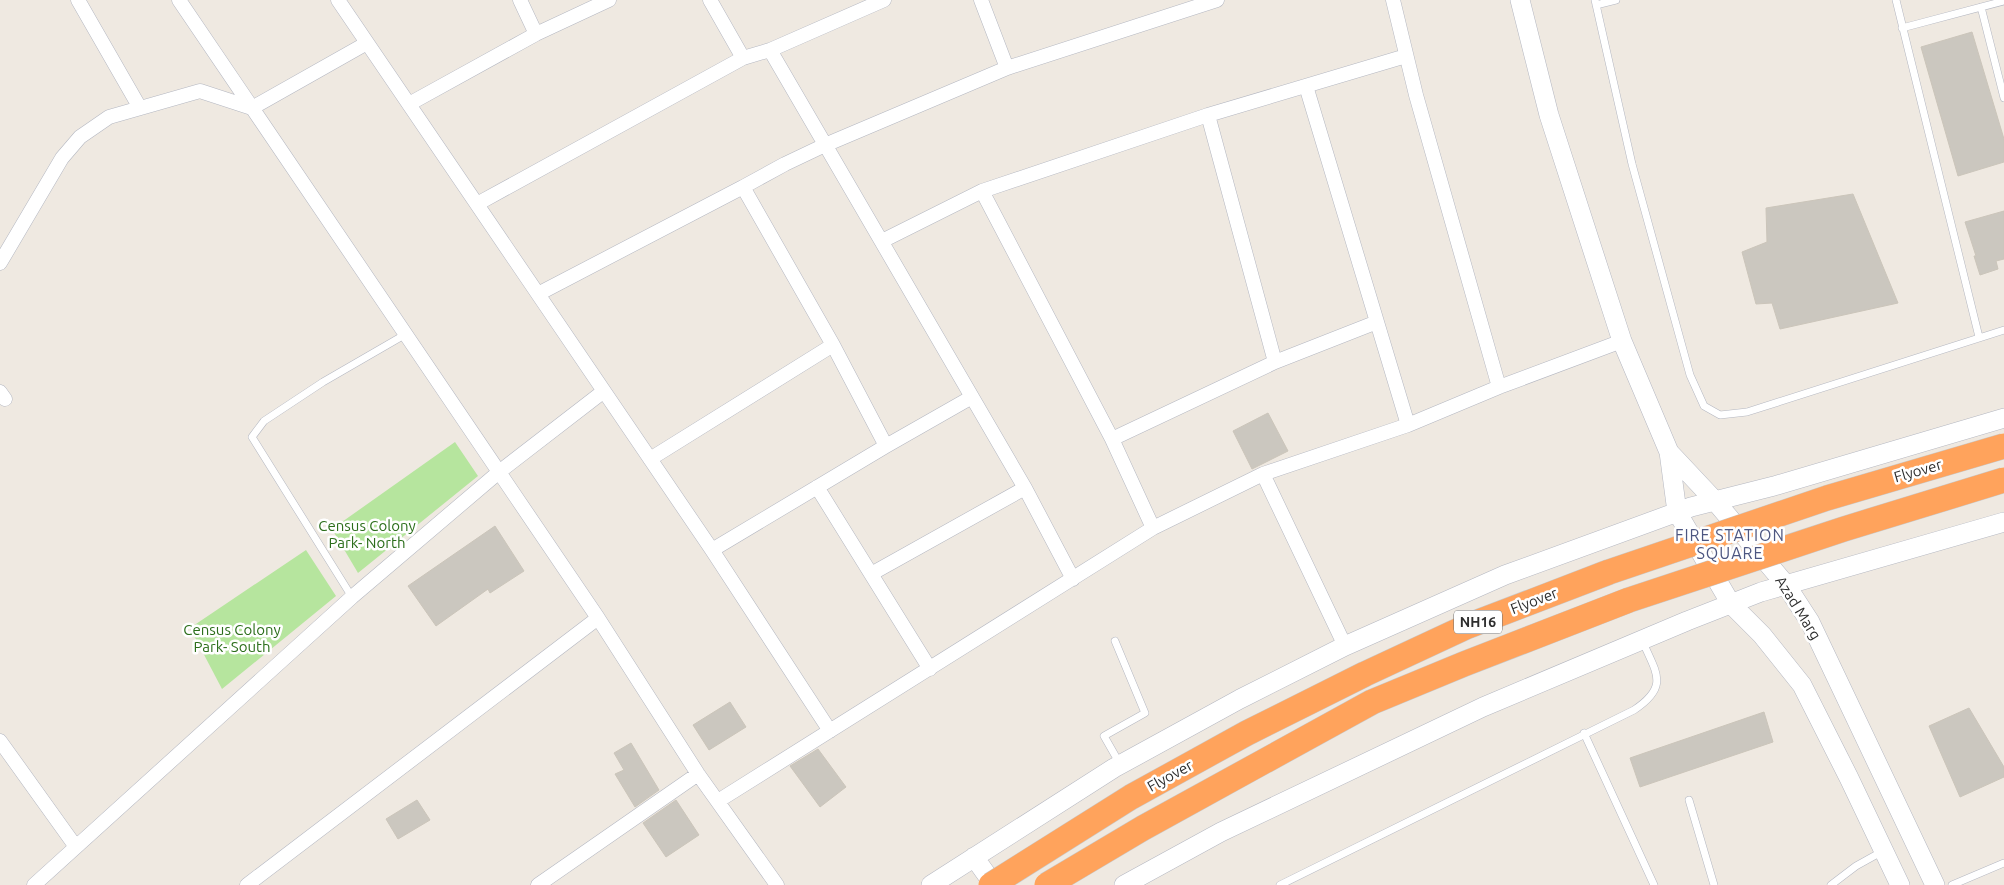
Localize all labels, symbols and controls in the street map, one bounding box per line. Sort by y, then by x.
street label: Flyover [1892,456,1944,485]
park label: Census Colony Park- North [318,517,416,551]
district label: FIRE STATION SQUARE [1675,526,1785,562]
street label: Azad Marg [1772,573,1825,643]
street label: Flyover [1508,584,1560,617]
road number: NH16 [1454,610,1502,634]
park label: Census Colony Park- South [183,621,281,655]
street label: Flyover [1144,756,1196,795]

